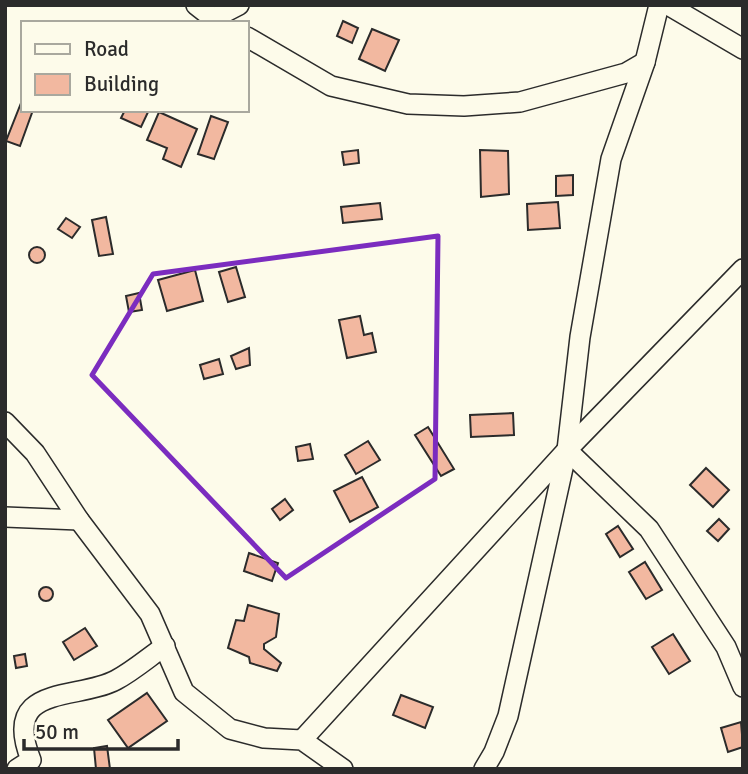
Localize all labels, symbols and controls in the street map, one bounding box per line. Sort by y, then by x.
legend [21,21,248,112]
text: Road [84,36,129,62]
text: Building [84,71,159,97]
scale bar [24,708,178,752]
text: 50 m [35,719,79,745]

